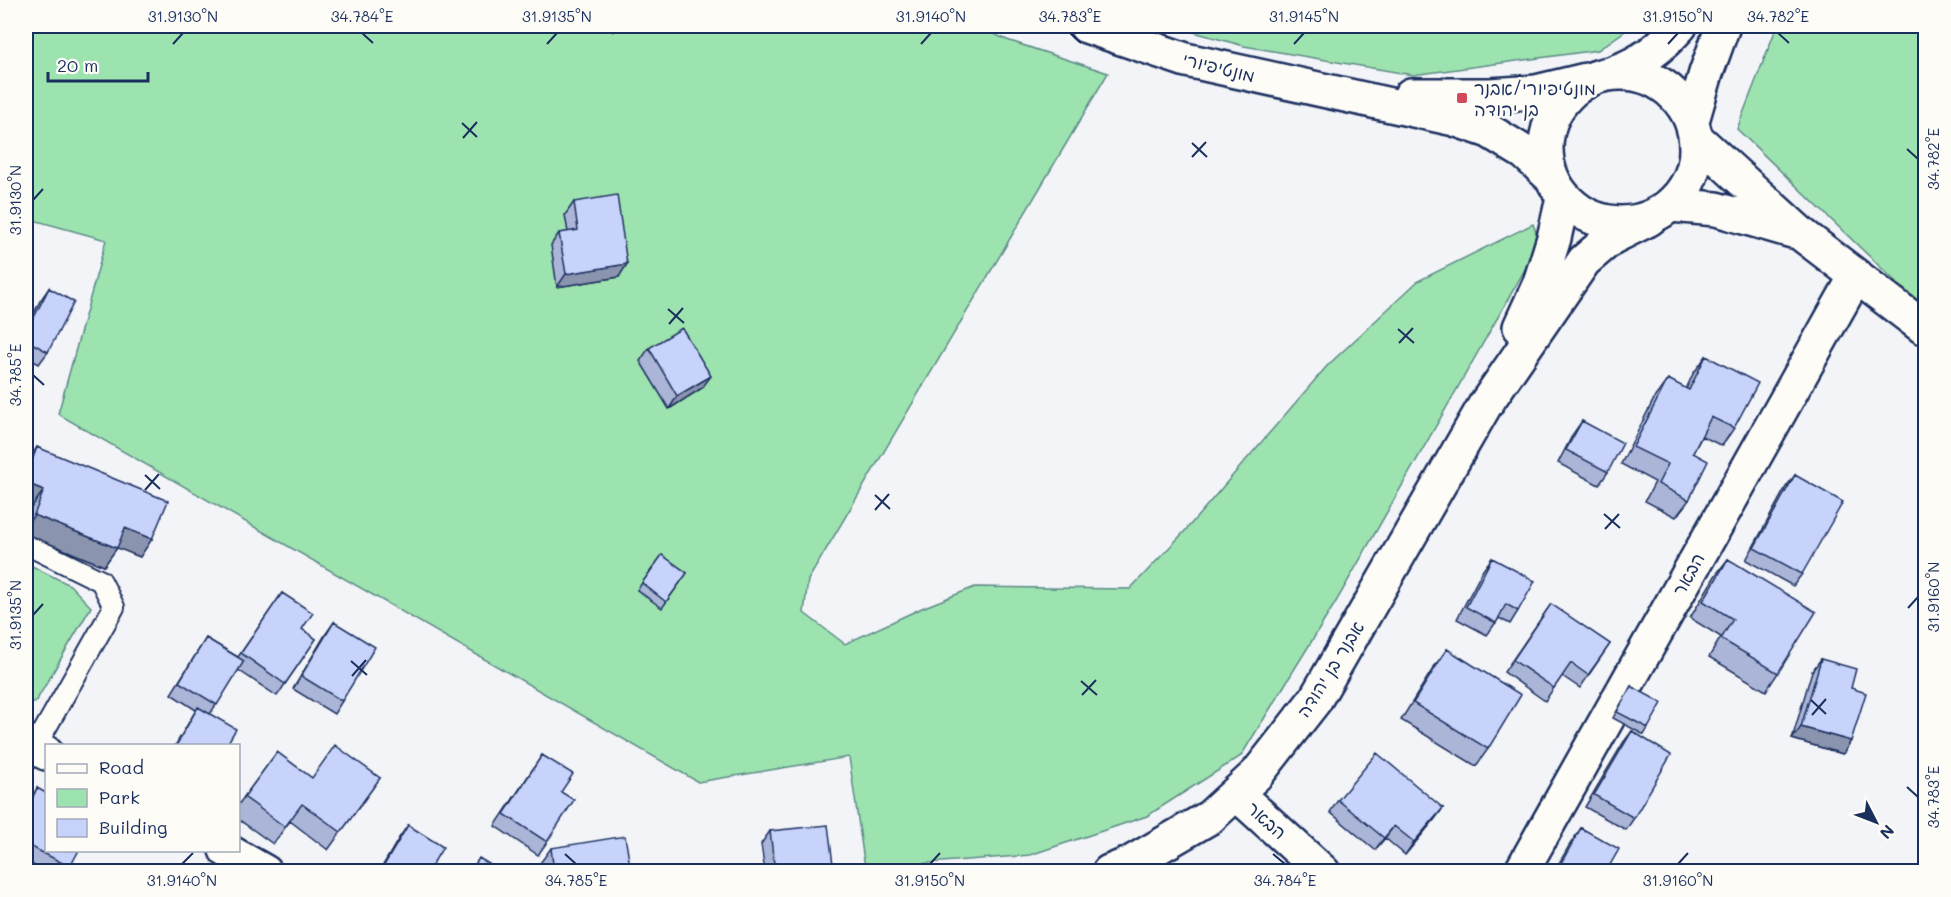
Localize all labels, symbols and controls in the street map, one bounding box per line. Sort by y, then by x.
text: 31.9130°N [148,6,218,26]
text: 34.784°E [331,6,394,26]
text: 31.9135°N [522,6,592,26]
text: 31.9140°N [896,6,966,26]
text: 34.783°E [1039,6,1102,26]
text: 31.9145°N [1269,6,1339,26]
text: 31.9150°N [1643,6,1713,26]
text: 34.782°E [1747,6,1809,26]
scale bar [48,45,148,83]
street label: מונטיפיורי [1180,46,1258,88]
text: 20 m [57,53,98,77]
place label: מונטיפיורי/אבנר בן יהודה [1474,76,1596,121]
marker: מונטיפיורי/אבנר בן יהודה [1455,91,1469,105]
text: 34.782°E [1923,128,1943,190]
text: 31.9130°N [5,165,25,235]
text: 34.785°E [5,343,25,406]
street label: הבאר [1666,548,1710,600]
text: 31.9160°N [1923,562,1943,632]
text: 31.9135°N [5,580,25,650]
street label: אבנר בן יהודה [1291,616,1369,722]
legend [45,744,240,852]
text: Road [99,755,144,779]
text: 34.783°E [1923,765,1943,828]
text: Park [99,785,140,809]
north arrow [1846,792,1906,852]
street label: הבאר [1242,796,1292,844]
text: Building [99,815,167,839]
text: N [1876,821,1899,844]
text: 31.9140°N [147,870,217,890]
text: 34.785°E [545,870,608,890]
text: 31.9150°N [895,870,965,890]
text: 34.784°E [1254,870,1317,890]
text: 31.9160°N [1643,870,1713,890]

